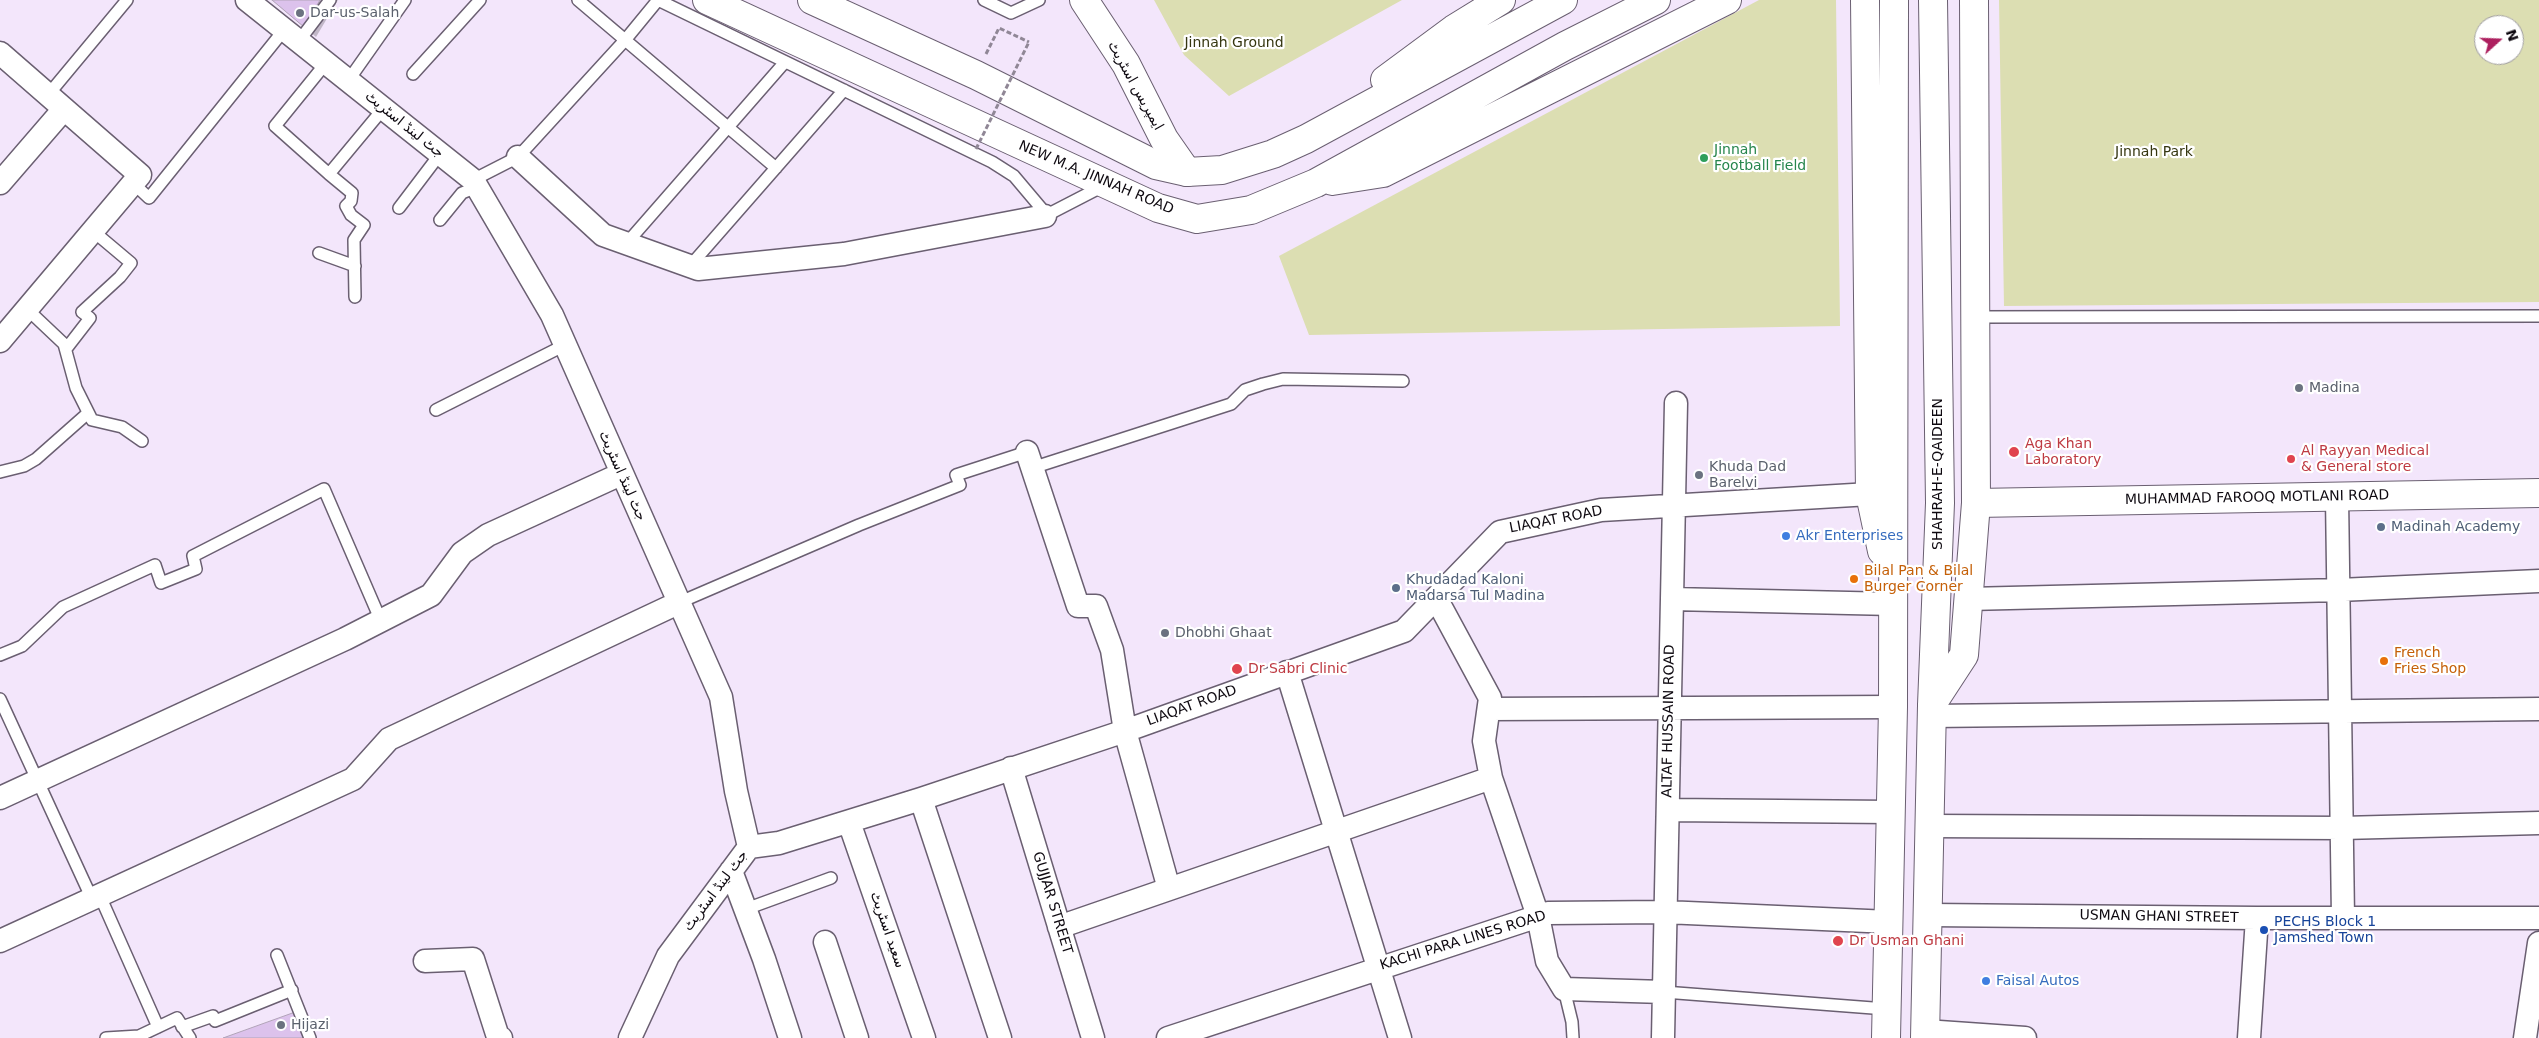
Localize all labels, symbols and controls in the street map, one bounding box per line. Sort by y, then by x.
place label: Dar-us-Salah [310,5,399,21]
marker: Dar-us-Salah [294,7,306,19]
north arrow [2474,15,2524,65]
text: N [2503,27,2522,43]
park label: Jinnah Ground [1184,35,1284,51]
street label: ایمپریس اسٹریٹ [1104,39,1166,133]
street label: جٹ لینڈ اسٹریٹ [361,88,447,162]
street label: NEW M.A. JINNAH ROAD [1016,138,1176,218]
place label: Jinnah Football Field [1714,142,1806,174]
park label: Jinnah Park [2115,144,2193,160]
marker: Jinnah Football Field [1698,152,1710,164]
place label: Madina [2309,380,2360,396]
marker: Madina [2293,382,2305,394]
street label: SHAHRAH-E-QAIDEEN [1930,398,1946,550]
street label: جٹ لینڈ اسٹریٹ [595,428,649,524]
place label: Aga Khan Laboratory [2025,436,2101,468]
place label: Al Rayyan Medical & General store [2301,443,2429,476]
marker: Aga Khan Laboratory [2007,445,2021,459]
marker: Al Rayyan Medical & General store [2285,453,2297,465]
place label: Khuda Dad Barelvi [1709,459,1786,492]
marker: Khuda Dad Barelvi [1693,469,1705,481]
street label: MUHAMMAD FAROOQ MOTLANI ROAD [2125,487,2389,509]
street label: LIAQAT ROAD [1508,503,1604,537]
place label: Madinah Academy [2391,519,2520,535]
marker: Madinah Academy [2375,521,2387,533]
place label: Akr Enterprises [1796,528,1903,544]
marker: Akr Enterprises [1780,530,1792,542]
place label: Bilal Pan & Bilal Burger Corner [1864,563,1973,596]
place label: Khudadad Kaloni Madarsa Tul Madina [1406,572,1545,604]
marker: Bilal Pan & Bilal Burger Corner [1848,573,1860,585]
marker: Khudadad Kaloni Madarsa Tul Madina [1390,582,1402,594]
place label: Dhobhi Ghaat [1175,625,1272,641]
marker: Dhobhi Ghaat [1159,627,1171,639]
street label: ALTAF HUSSAIN ROAD [1659,644,1679,798]
place label: French Fries Shop [2394,645,2466,678]
marker: French Fries Shop [2378,655,2390,667]
place label: Dr Sabri Clinic [1248,661,1347,677]
marker: Dr Sabri Clinic [1230,662,1244,676]
street label: LIAQAT ROAD [1145,682,1239,730]
street label: جٹ لینڈ اسٹریٹ [680,847,752,935]
street label: GUJJAR STREET [1028,850,1076,956]
street label: سعید اسٹریٹ [866,890,908,970]
street label: USMAN GHANI STREET [2079,907,2239,927]
street label: KACHI PARA LINES ROAD [1378,908,1548,974]
place label: PECHS Block 1 Jamshed Town [2274,914,2376,946]
marker: PECHS Block 1 Jamshed Town [2258,924,2270,936]
place label: Dr Usman Ghani [1849,933,1964,949]
marker: Dr Usman Ghani [1831,934,1845,948]
place label: Faisal Autos [1996,973,2079,989]
marker: Faisal Autos [1980,975,1992,987]
place label: Hijazi [291,1017,329,1033]
marker: Hijazi [275,1019,287,1031]

